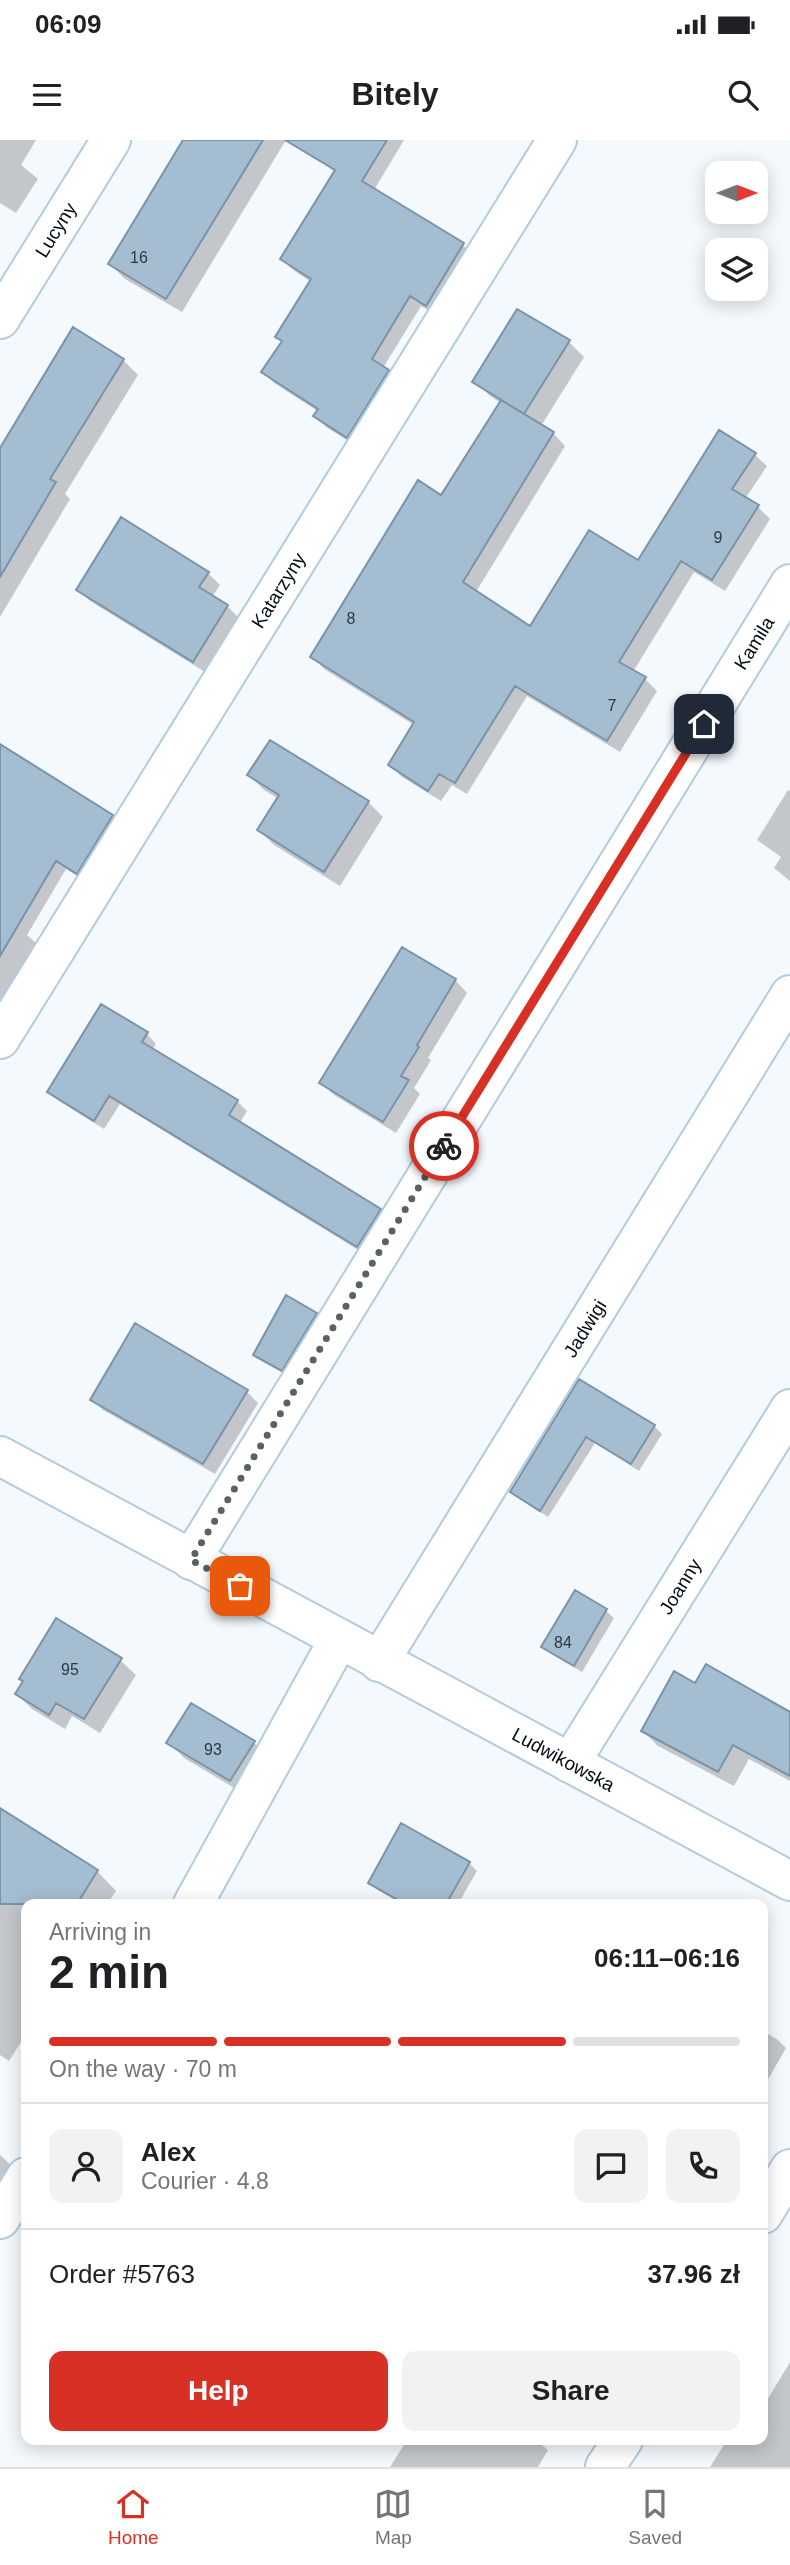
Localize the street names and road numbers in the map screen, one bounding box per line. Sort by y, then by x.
street label: Lucyny [31,198,80,261]
street label: Katarzyny [247,548,310,632]
street label: Kamila [730,612,778,673]
street label: Jadwigi [559,1296,610,1361]
street label: Joanny [655,1554,705,1618]
street label: Ludwikowska [509,1723,619,1795]

